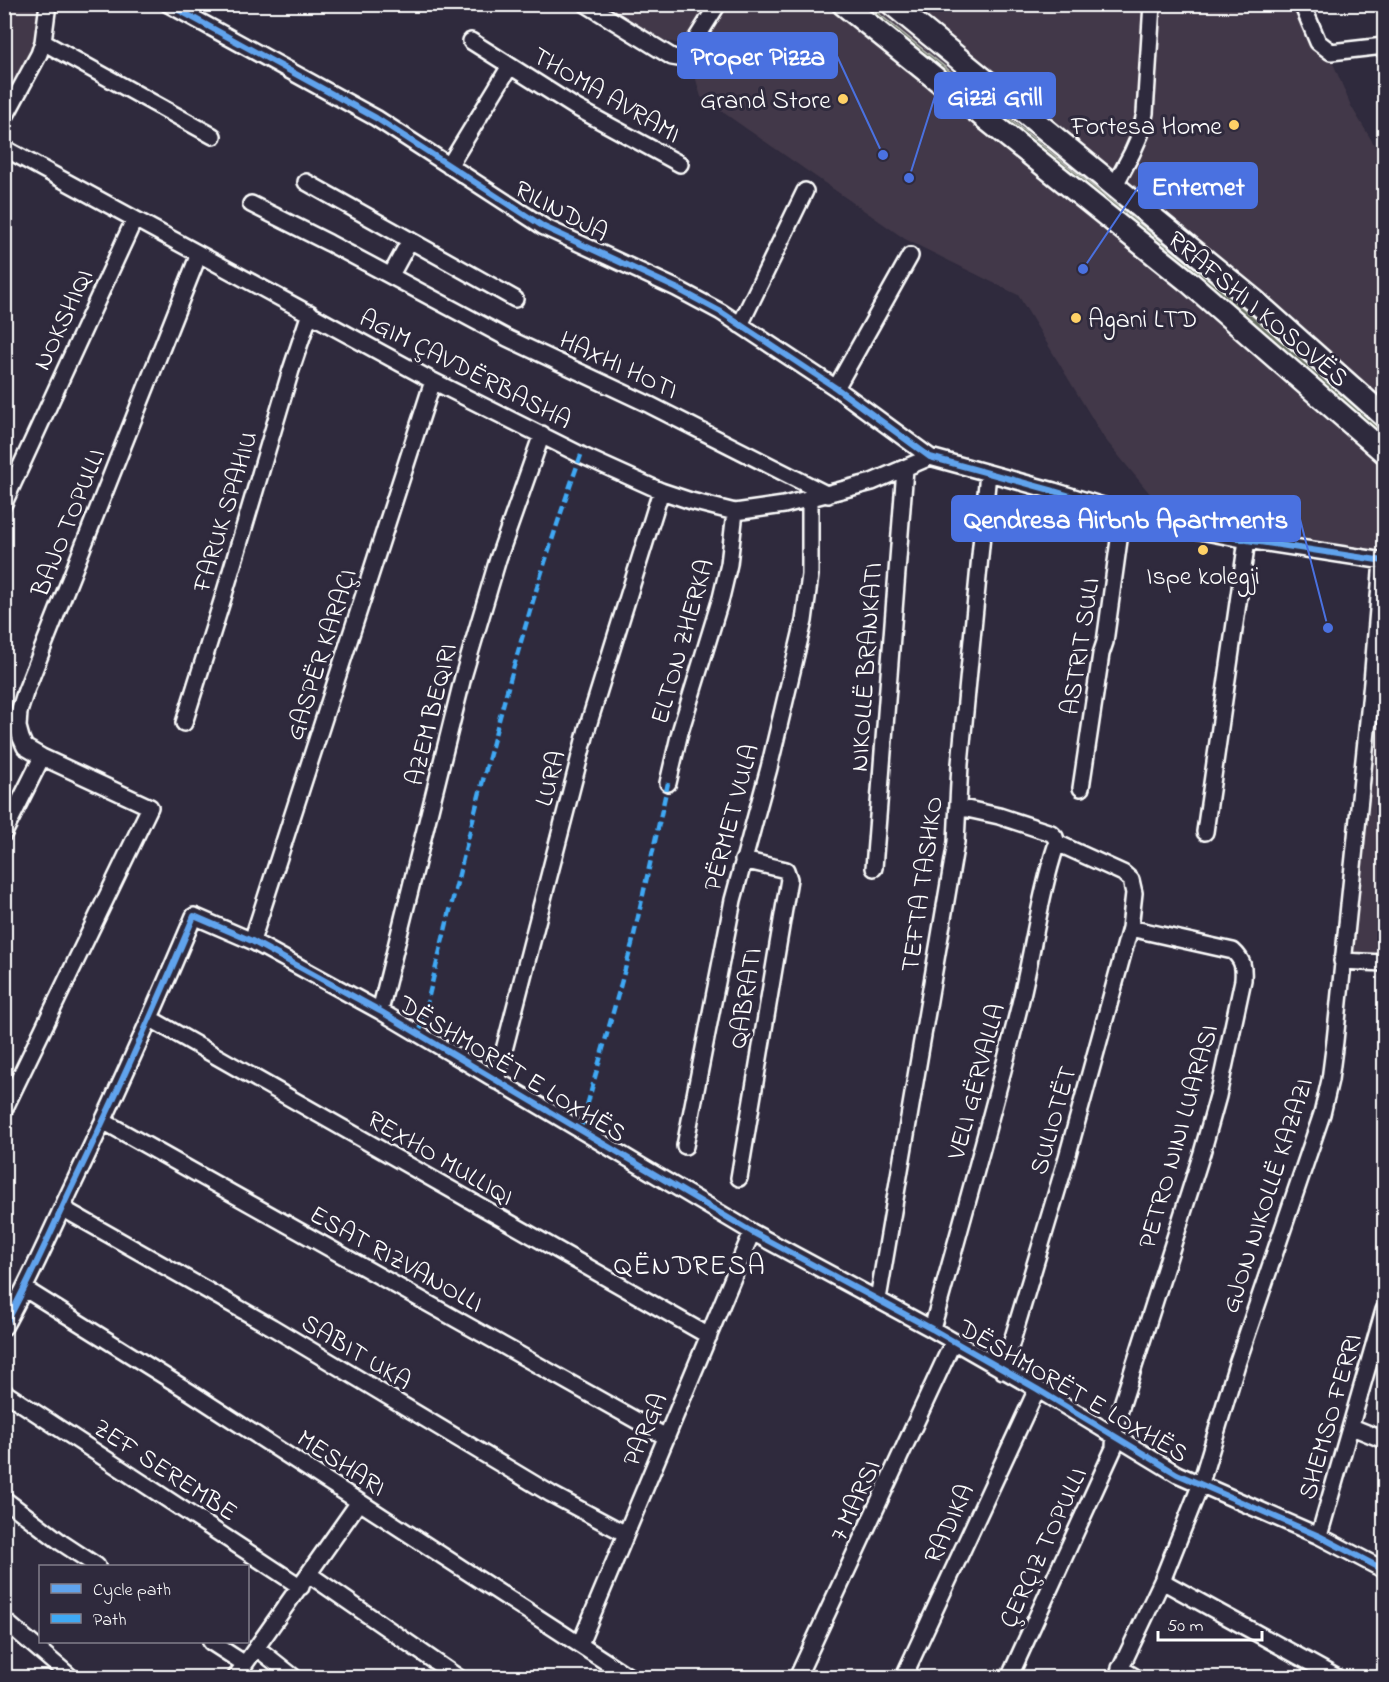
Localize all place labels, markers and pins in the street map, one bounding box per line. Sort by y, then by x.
callout: Proper Pizza [678,33,837,78]
callout: Gizzi Grill [935,73,1055,118]
place label: Grand Store [700,83,831,121]
marker: Grand Store [836,92,850,106]
place label: Fortesa Home [1070,109,1222,147]
marker: Fortesa Home [1227,118,1241,132]
callout: Enternet [1139,163,1257,208]
place label: Agani LTD [1088,302,1197,340]
marker: Agani LTD [1069,311,1083,325]
callout: Qendresa Airbnb Apartments [952,496,1300,541]
marker: Ispe kolegji [1196,543,1210,557]
place label: Ispe kolegji [1146,559,1260,597]

